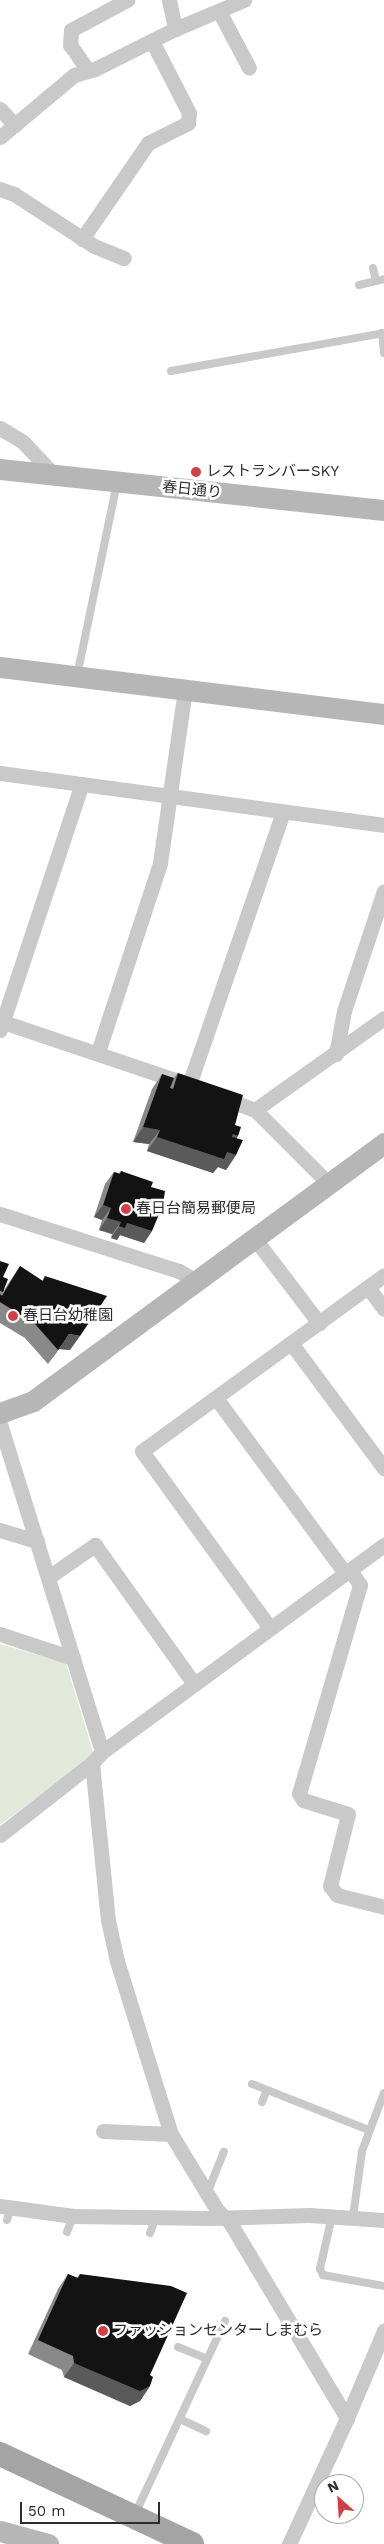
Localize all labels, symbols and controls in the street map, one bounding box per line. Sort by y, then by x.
place label: レストランバーSKY [206,463,339,481]
marker: レストランバーSKY [190,466,202,478]
street label: 春日通り [161,478,223,502]
place label: 春日台簡易郵便局 [136,1200,256,1218]
marker: 春日台簡易郵便局 [120,1203,132,1215]
place label: 春日台幼稚園 [23,1307,113,1325]
marker: 春日台幼稚園 [7,1310,19,1322]
place label: ファッションセンターしまむら [113,2322,323,2340]
marker: ファッションセンターしまむら [97,2325,109,2337]
north arrow [314,2474,364,2524]
text: N [325,2477,341,2496]
scale bar [22,2492,162,2524]
text: 50 m [28,2502,65,2520]

